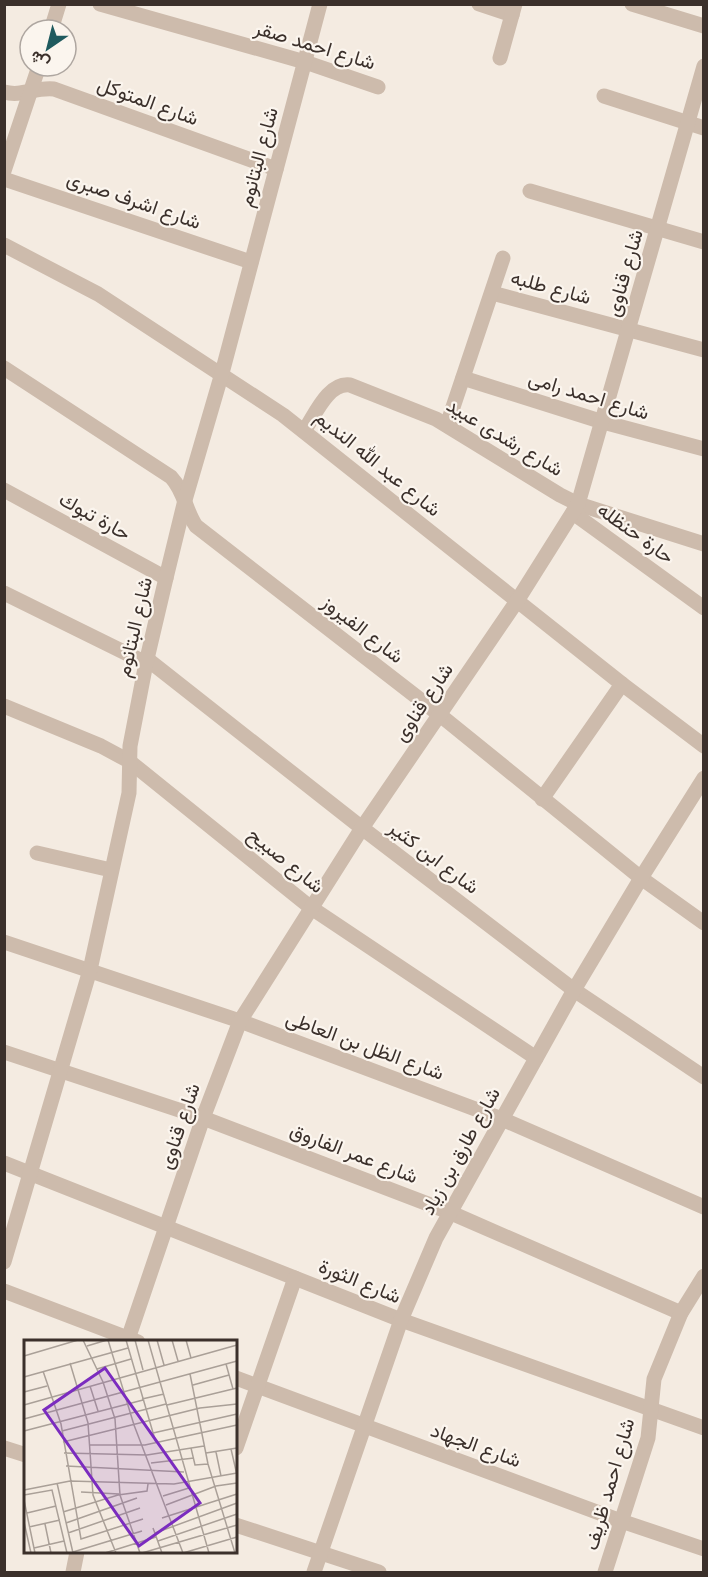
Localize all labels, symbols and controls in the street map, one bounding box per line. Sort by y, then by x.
street label: شارع احمد صقر [250,14,379,77]
north arrow [18,18,78,78]
text: ش [26,46,54,74]
street label: شارع المتوكل [94,71,202,132]
street label: شارع البتانوم [232,104,285,210]
street label: شارع اشرف صبرى [63,165,204,236]
street label: شارع قناوى [599,226,650,320]
street label: شارع طلبه [508,264,594,311]
street label: شارع احمد رامى [525,364,652,427]
street label: شارع رشدى عبيد [441,392,568,483]
street label: شارع عبد الله النديم [309,404,447,523]
street label: حارة تبوك [55,486,135,546]
street label: حارة حنظله [592,496,680,570]
street label: شارع البتانوم [110,574,159,680]
street label: شارع الفيروز [315,588,409,670]
street label: شارع قناوى [387,658,460,747]
street label: شارع ابن كثير [382,814,485,900]
street label: شارع صبيح [242,821,330,900]
street label: شارع الظل بن العاطى [282,1004,448,1087]
street label: شارع قناوى [152,1079,207,1173]
street label: شارع طارق بن زياد [414,1083,507,1220]
street label: شارع عمر الفاروق [286,1117,422,1190]
street label: شارع الثورة [315,1253,405,1310]
inset map [24,1340,237,1553]
street label: شارع احمد ظريف [578,1415,641,1553]
street label: شارع الجهاد [427,1417,525,1474]

